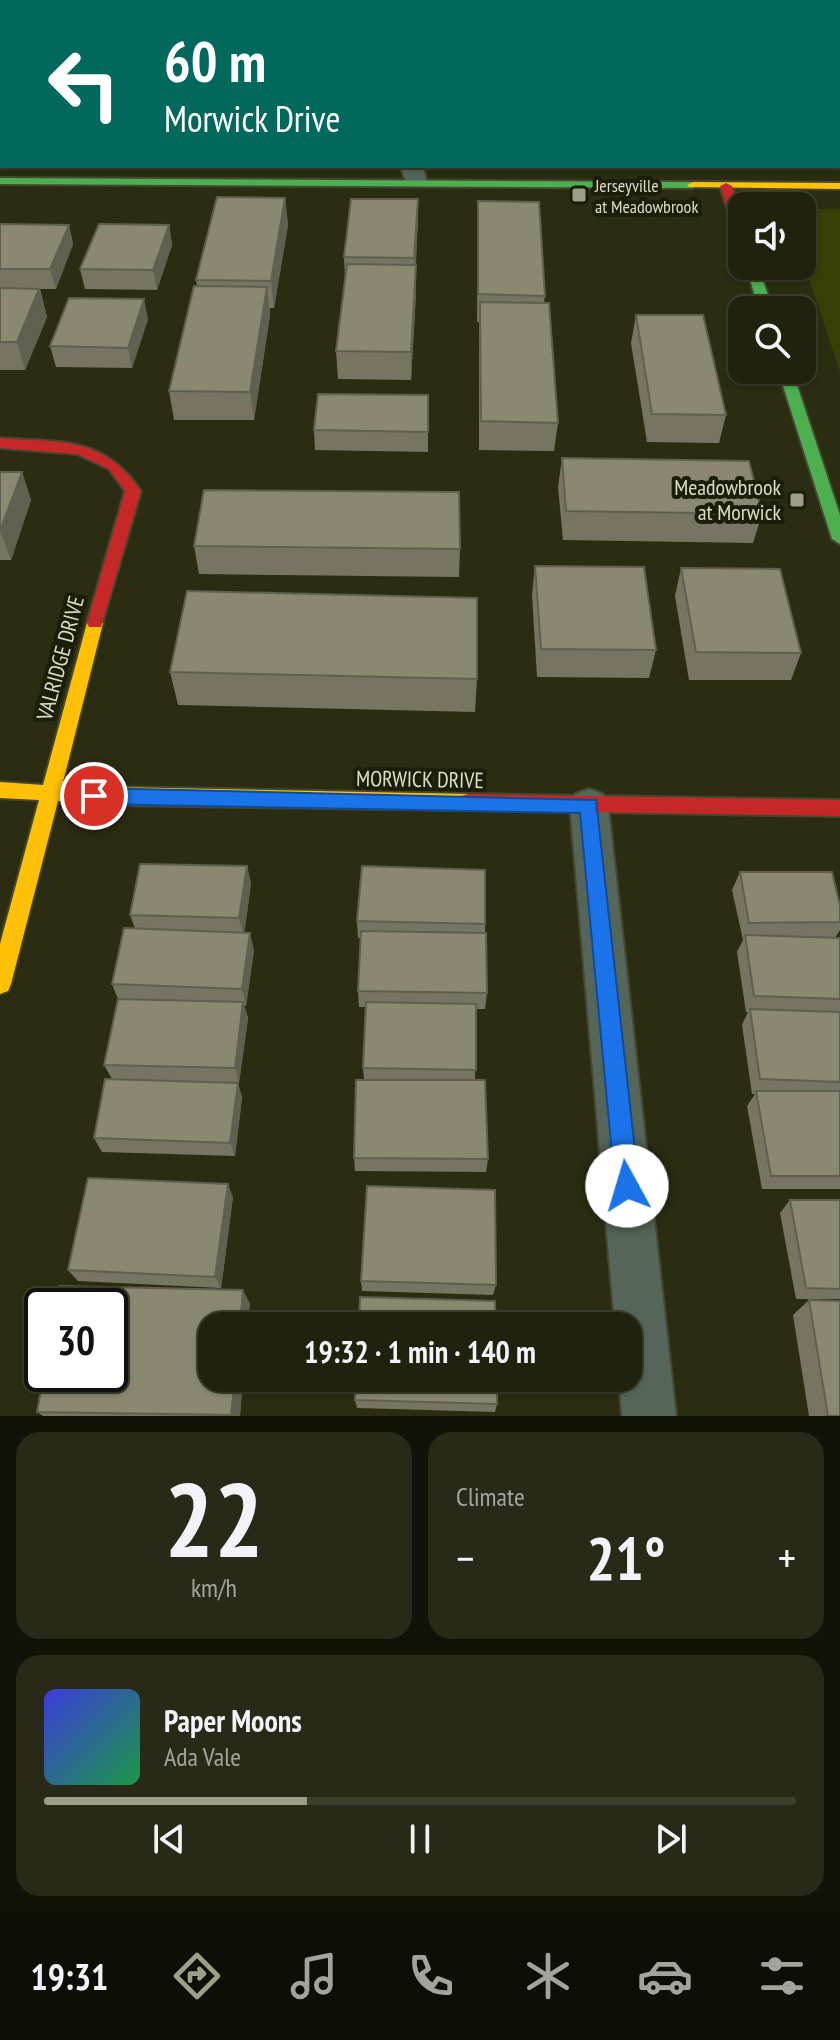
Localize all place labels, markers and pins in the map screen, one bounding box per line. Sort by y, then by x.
place label: Jerseyville at Meadowbrook [594,174,698,218]
marker: Jerseyville at Meadowbrook [570,186,588,204]
place label: Meadowbrook at Morwick [674,473,781,526]
marker: Meadowbrook at Morwick [788,491,806,509]
pin [60,762,128,830]

